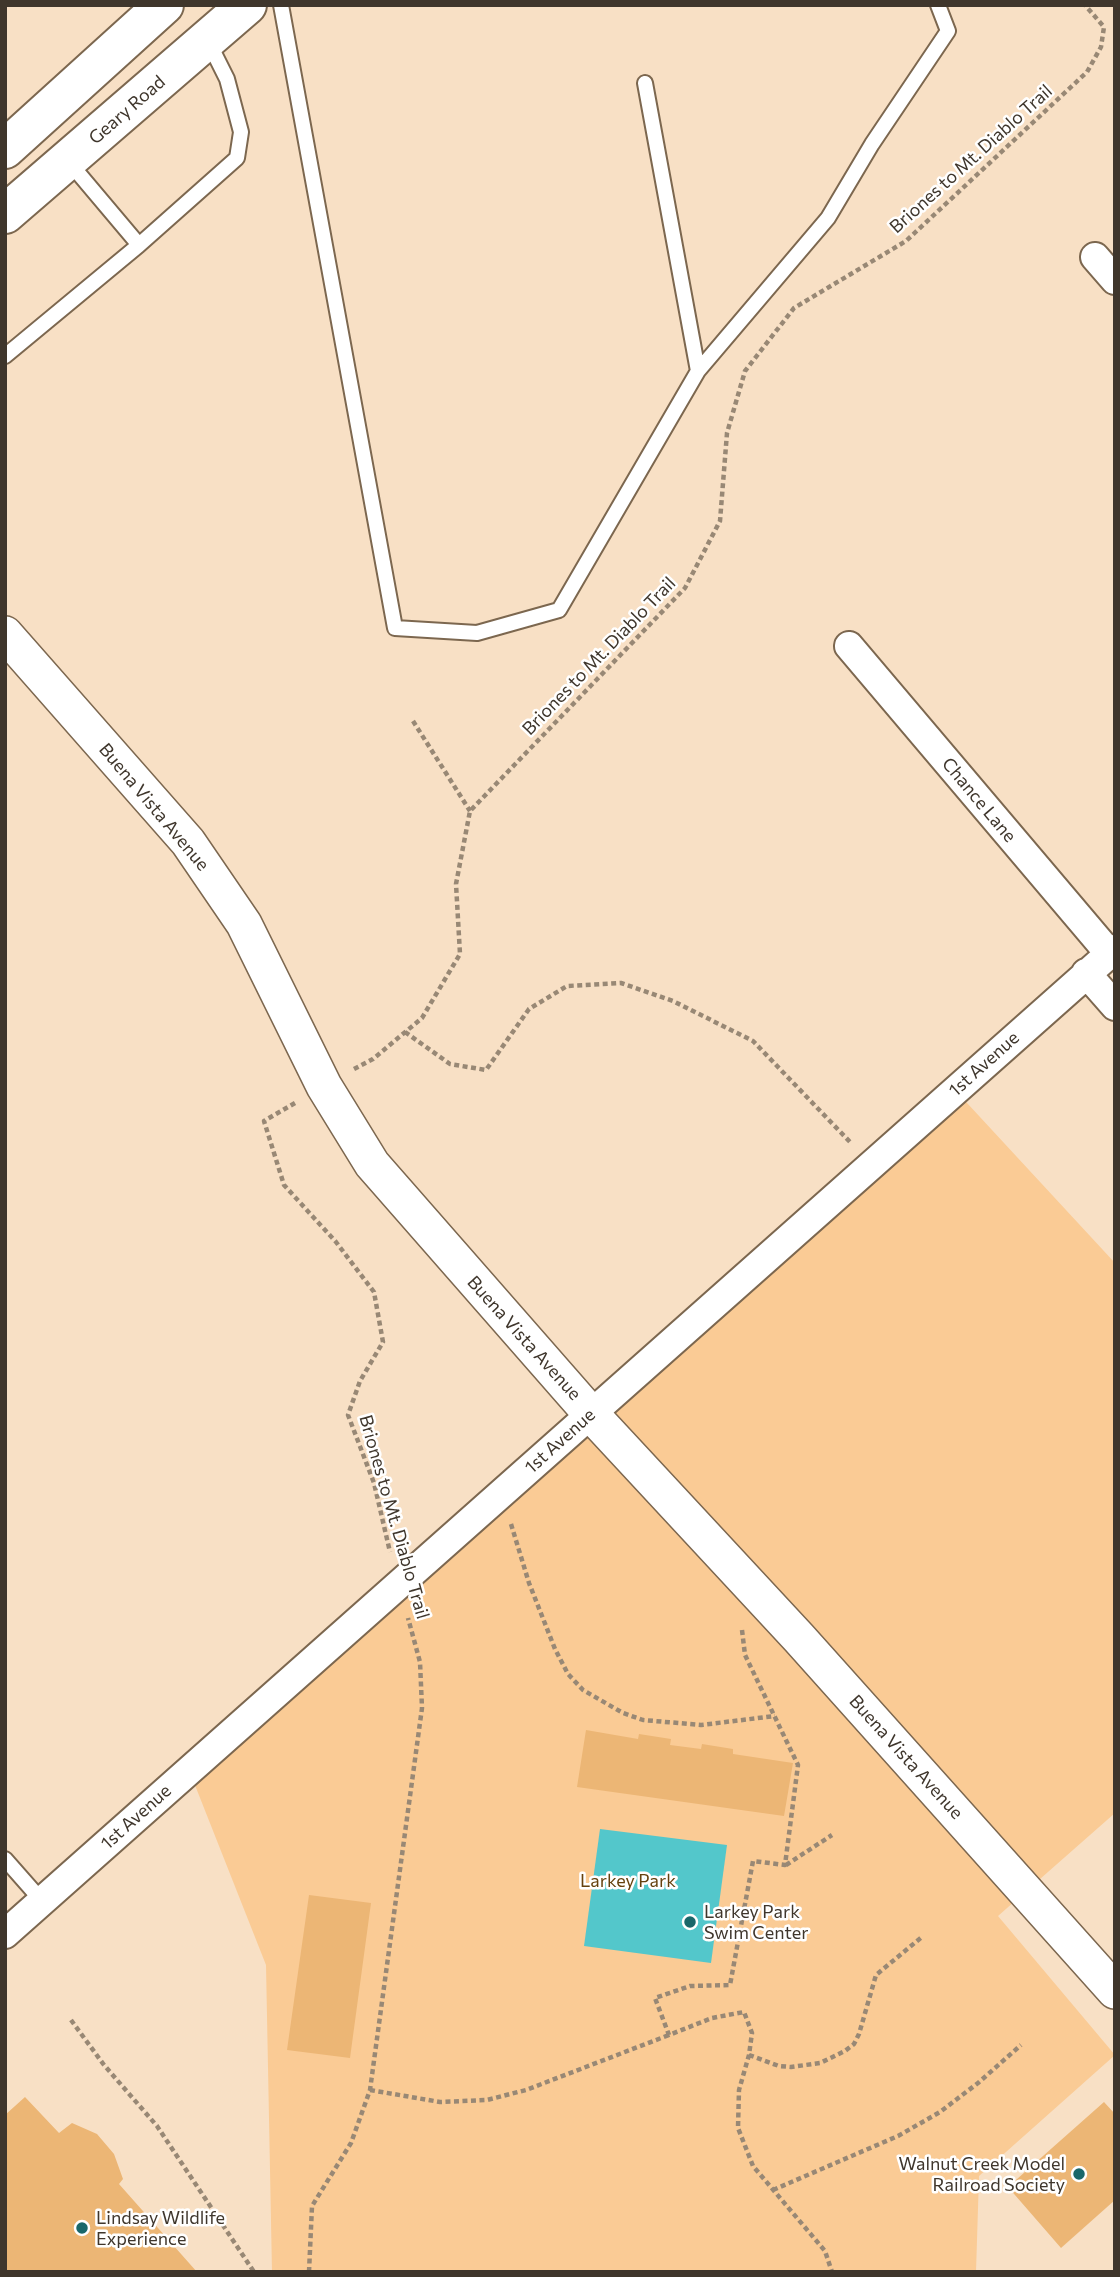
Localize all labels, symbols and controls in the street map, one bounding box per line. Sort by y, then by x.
street label: Geary Road [84,71,170,149]
street label: Briones to Mt. Diablo Trail [885,80,1057,238]
street label: Briones to Mt. Diablo Trail [518,572,680,740]
street label: Buena Vista Avenue [94,739,214,875]
street label: Chance Lane [937,753,1021,847]
street label: 1st Avenue [945,1027,1023,1101]
street label: Buena Vista Avenue [463,1271,585,1405]
street label: 1st Avenue [521,1404,599,1478]
street label: Briones to Mt. Diablo Trail [354,1412,434,1622]
street label: Buena Vista Avenue [845,1690,967,1824]
street label: 1st Avenue [97,1780,175,1854]
park label: Larkey Park [580,1870,676,1892]
place label: Larkey Park Swim Center [704,1901,808,1944]
marker: Larkey Park Swim Center [682,1914,698,1930]
place label: Walnut Creek Model Railroad Society [899,2153,1065,2196]
marker: Walnut Creek Model Railroad Society [1071,2166,1087,2182]
place label: Lindsay Wildlife Experience [96,2207,225,2250]
marker: Lindsay Wildlife Experience [74,2220,90,2236]

